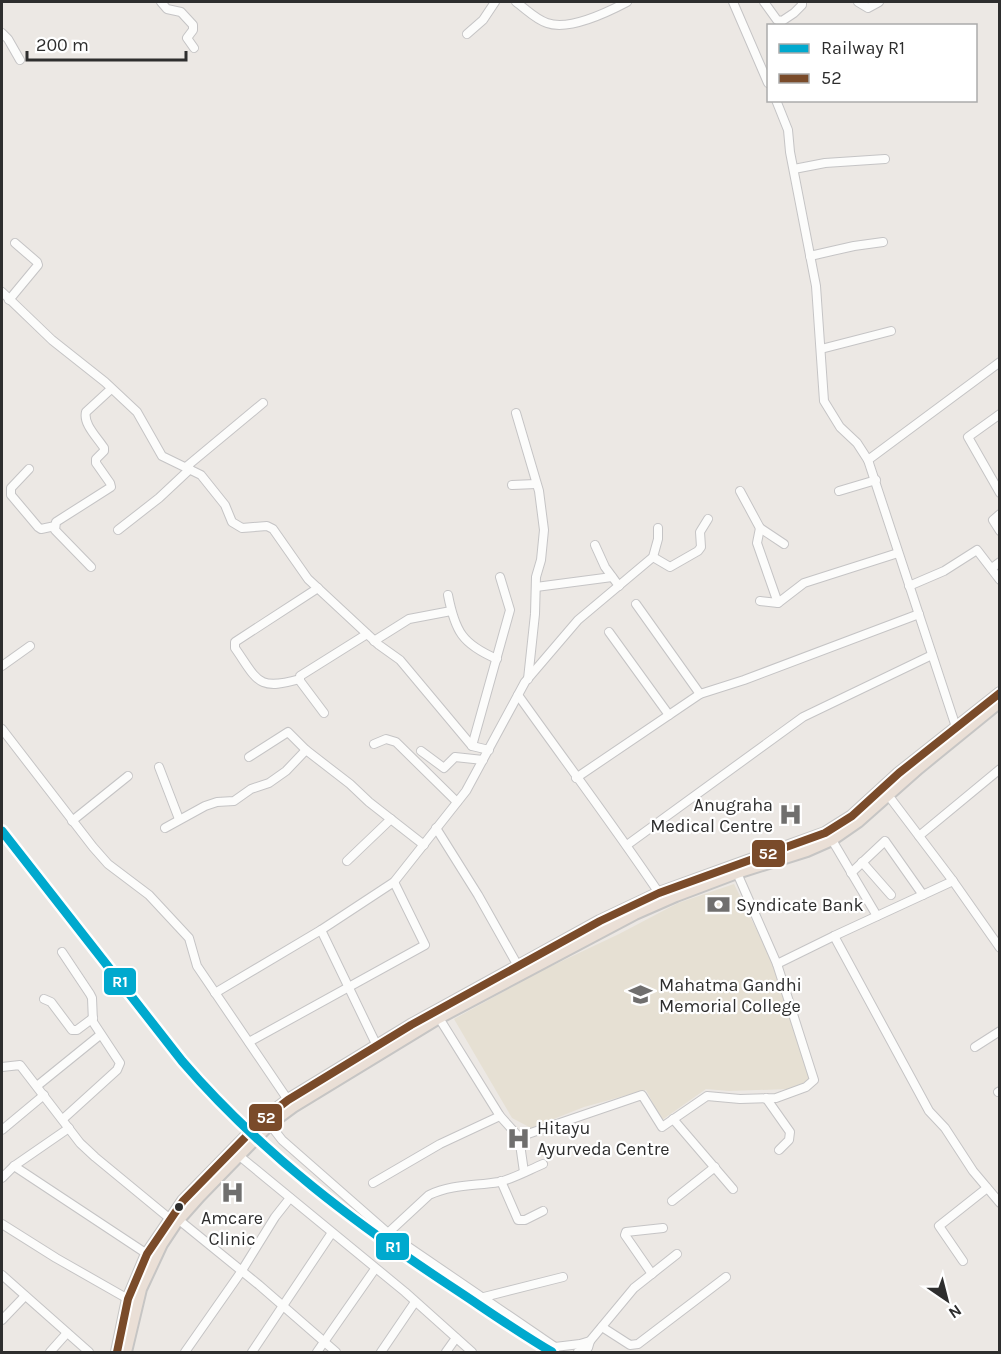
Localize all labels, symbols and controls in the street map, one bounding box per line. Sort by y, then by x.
scale bar [27,24,186,62]
legend [767,24,977,102]
text: 200 m [36,34,89,56]
text: Railway R1 [821,37,905,59]
text: 52 [821,67,842,89]
place label: Anugraha Medical Centre [650,794,773,837]
hospital icon: Anugraha Medical Centre [778,802,804,828]
line badge: 52 [751,839,786,868]
text: 52 [759,844,778,863]
bank icon: Syndicate Bank [705,892,731,918]
place label: Syndicate Bank [736,894,864,916]
line badge: R1 [103,967,137,996]
text: R1 [112,972,128,991]
place label: Mahatma Gandhi Memorial College [659,974,802,1017]
school or university icon: Mahatma Gandhi Memorial College [628,982,654,1008]
line badge: 52 [248,1103,283,1132]
text: 52 [257,1108,276,1127]
place label: Hitayu Ayurveda Centre [537,1117,669,1160]
hospital icon: Hitayu Ayurveda Centre [506,1125,532,1151]
hospital icon: Amcare Clinic [219,1179,245,1205]
unlabelled marker [173,1201,185,1213]
place label: Amcare Clinic [201,1207,263,1250]
line badge: R1 [375,1232,410,1261]
text: R1 [385,1237,401,1256]
north arrow [917,1270,977,1330]
text: N [945,1301,965,1323]

